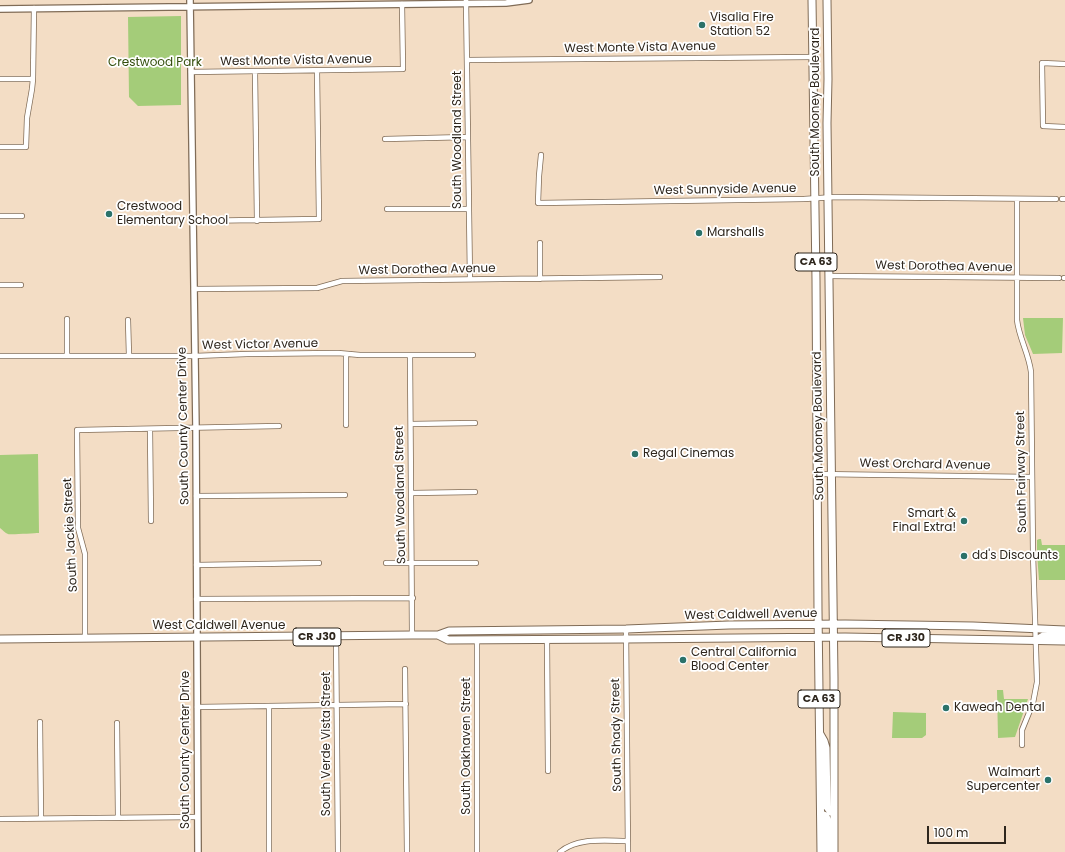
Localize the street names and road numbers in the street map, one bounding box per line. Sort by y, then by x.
street label: South Mooney Boulevard [809,28,823,176]
street label: West Monte Vista Avenue [564,39,716,57]
street label: West Monte Vista Avenue [220,52,372,70]
street label: South Woodland Street [451,71,465,209]
street label: West Sunnyside Avenue [653,182,797,198]
road number: CA 63 [795,253,837,271]
street label: West Dorothea Avenue [875,259,1013,275]
street label: West Dorothea Avenue [358,262,496,278]
street label: West Victor Avenue [202,337,318,353]
street label: South County Center Drive [175,347,193,505]
street label: South Mooney Boulevard [811,351,827,501]
street label: South Fairway Street [1014,411,1030,533]
street label: South Woodland Street [393,426,409,564]
street label: West Orchard Avenue [859,457,991,473]
street label: South Jackie Street [61,478,81,592]
street label: West Caldwell Avenue [684,607,818,623]
street label: West Caldwell Avenue [153,619,285,633]
road number: CR J30 [293,628,341,646]
road number: CR J30 [882,629,930,647]
street label: South County Center Drive [179,671,193,829]
street label: South Verde Vista Street [320,672,334,816]
street label: South Oakhaven Street [460,677,474,815]
street label: South Shady Street [609,678,625,792]
road number: CA 63 [798,690,840,708]

